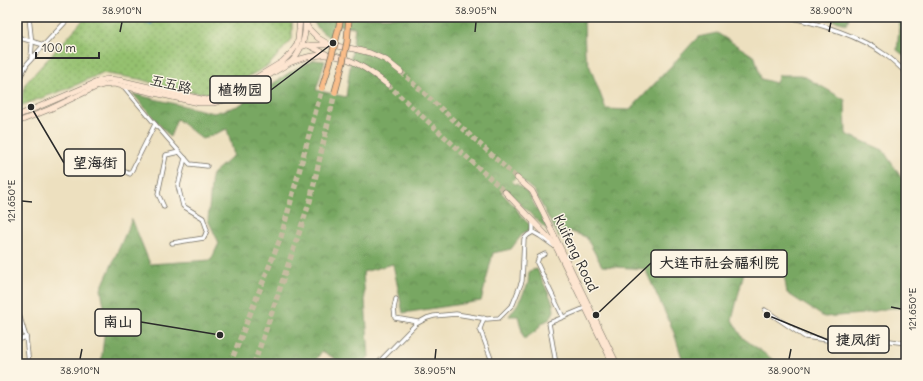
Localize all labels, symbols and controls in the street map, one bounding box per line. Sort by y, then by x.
text: 38.910°N [102,4,142,17]
text: 38.905°N [455,4,497,17]
text: 38.900°N [810,4,852,17]
scale bar [36,34,99,60]
text: 100 m [42,40,76,55]
street label: 五五路 [149,71,193,97]
callout: 植物园 [210,76,271,103]
text: 植物园 [217,80,263,99]
callout: 望海街 [64,149,125,176]
text: 望海街 [72,153,118,172]
text: 121.650°E [5,179,18,222]
street label: Kuifeng Road [550,211,602,295]
callout: 大连市社会福利院 [651,250,787,277]
text: 大连市社会福利院 [659,253,779,272]
text: 121.650°E [906,287,919,330]
callout: 南山 [95,309,141,336]
text: 南山 [103,312,133,331]
callout: 捷凤街 [828,326,889,353]
text: 捷凤街 [835,330,881,349]
text: 38.910°N [60,364,100,377]
text: 38.905°N [414,364,456,377]
text: 38.900°N [768,364,810,377]

